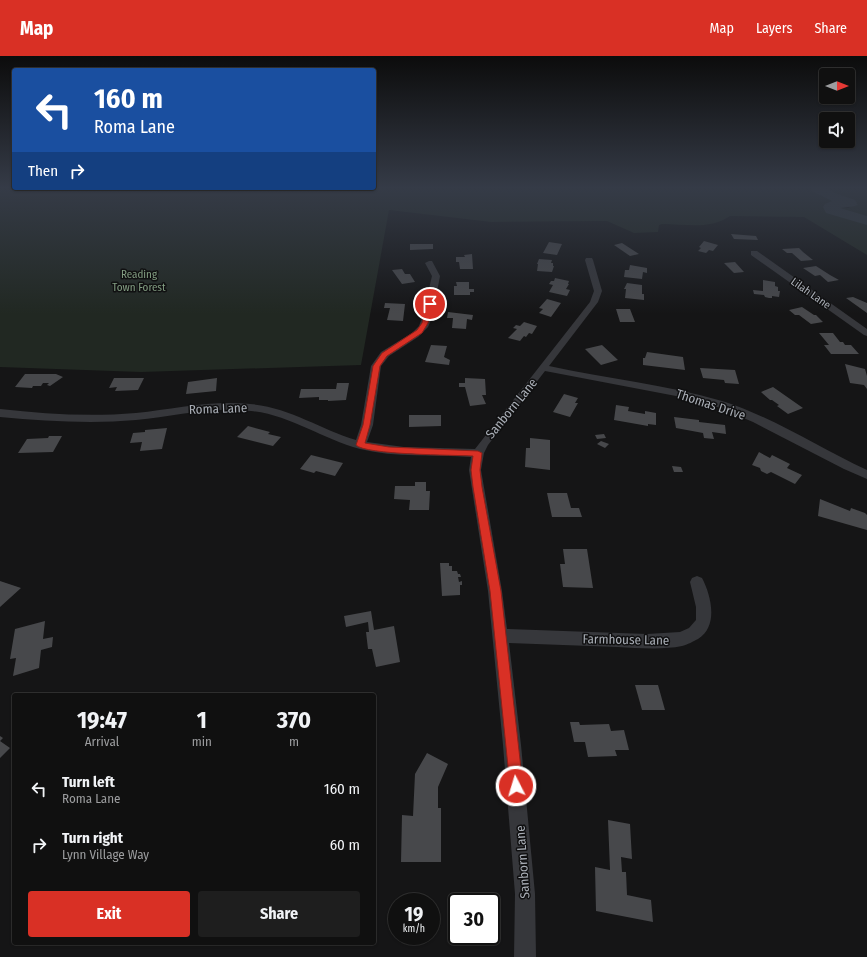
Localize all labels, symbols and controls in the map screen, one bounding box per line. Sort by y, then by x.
text: Map [20,17,53,40]
text: Map [710,20,734,37]
text: Layers [756,20,792,37]
text: Share [814,20,847,37]
north arrow [819,68,855,104]
map controls [819,68,855,148]
text: 160 m [94,82,163,115]
icon: left [28,84,80,136]
button: sound [819,112,855,148]
text: Roma Lane [94,116,175,138]
icon: right [66,160,88,182]
text: Then [28,162,58,180]
park label: Reading Town Forest [112,268,166,294]
street label: Lilah Lane [788,275,833,312]
pin [413,287,447,321]
icon: arrive [419,293,441,315]
street label: Sanborn Lane [483,375,540,441]
street label: Thomas Drive [674,386,747,423]
street label: Roma Lane [189,400,247,417]
street label: Farmhouse Lane [583,631,669,648]
text: 19:47 [77,706,127,734]
text: 1 [197,706,207,734]
text: 370 [277,706,311,734]
text: Arrival [85,734,119,749]
text: min [192,734,212,749]
text: m [289,734,299,749]
position arrow [495,765,537,807]
text: Turn left [62,773,115,791]
icon: left [28,778,50,800]
text: 160 m [324,780,360,798]
text: Roma Lane [62,791,120,806]
street label: Sanborn Lane [512,825,533,899]
text: Turn right [62,829,123,847]
icon: right [28,834,50,856]
text: 60 m [330,836,360,854]
text: Lynn Village Way [62,847,149,862]
button: Exit [28,891,190,937]
button: Share [198,891,360,937]
speed limit sign: 30 [448,893,500,945]
text: 19 [405,902,423,926]
text: km/h [403,923,425,935]

